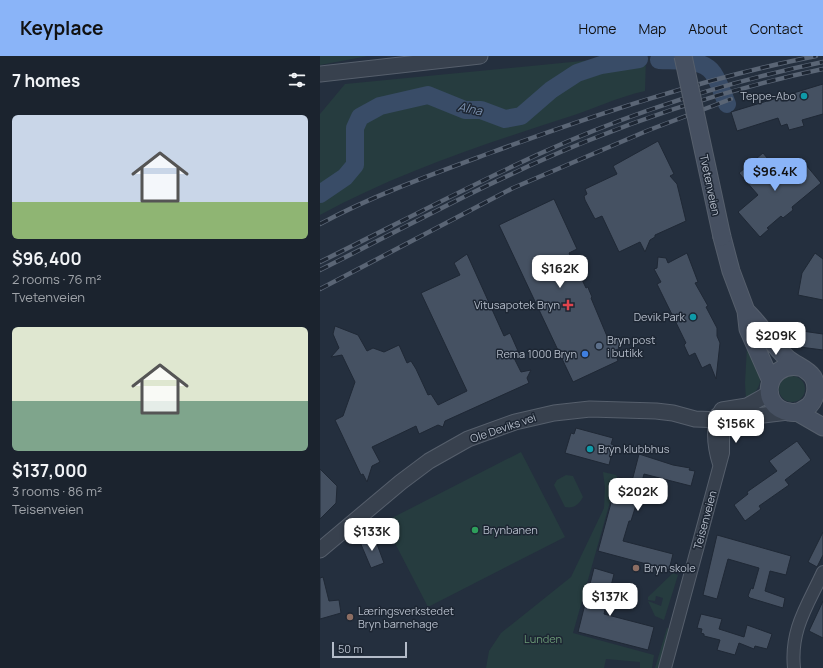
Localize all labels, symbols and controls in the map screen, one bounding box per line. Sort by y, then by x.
text: Keyplace [20,15,103,41]
text: Home [579,19,616,38]
text: Map [638,19,666,38]
text: About [688,19,728,38]
text: Contact [750,19,803,38]
text: 7 homes [12,69,80,92]
icon: filters [286,69,308,91]
place label: Teppe-Abo [740,88,796,103]
marker: Teppe-Abo [799,91,809,101]
water label: Alna [456,98,485,120]
icon: home [124,141,196,213]
street label: Tvetenveien [697,153,724,217]
pin: $96.4K [742,158,808,192]
text: $96.4K [753,162,797,180]
text: $96,400 [12,247,82,270]
pin: $162K [532,255,588,289]
text: $162K [541,259,579,277]
text: 2 rooms · 76 m² [12,270,101,288]
text: Tvetenveien [12,288,85,306]
place label: Vitusapotek Bryn [474,297,560,312]
marker: Vitusapotek Bryn [563,300,573,310]
place label: Devik Park [634,309,686,324]
marker: Devik Park [688,312,698,322]
pin: $209K [748,322,804,356]
text: $209K [756,326,796,344]
place label: Bryn post i butikk [607,332,655,360]
marker: Bryn post i butikk [594,341,604,351]
place label: Rema 1000 Bryn [497,346,577,361]
marker: Rema 1000 Bryn [580,349,590,359]
icon: home [124,353,196,425]
street label: Ole Deviks vei [468,409,538,446]
pin: $156K [708,410,764,444]
text: $156K [717,414,755,432]
place label: Bryn klubbhus [598,441,670,456]
marker: Bryn klubbhus [585,444,595,454]
text: $137,000 [12,459,88,482]
pin: $202K [610,478,666,512]
text: 3 rooms · 86 m² [12,482,102,500]
text: $202K [618,482,658,500]
street label: Teisenveien [689,489,720,551]
text: Teisenveien [12,500,83,518]
pin: $133K [344,518,400,552]
text: $133K [353,522,391,540]
place label: Brynbanen [483,522,538,537]
marker: Brynbanen [470,525,480,535]
place label: Bryn skole [644,560,696,575]
marker: Bryn skole [631,563,641,573]
pin: $137K [582,583,638,617]
text: $137K [592,587,628,605]
place label: Læringsverkstedet Bryn barnehage [358,603,454,631]
marker: Læringsverkstedet Bryn barnehage [345,612,355,622]
park label: Lunden [524,631,562,646]
scale bar [332,640,407,659]
text: 50 m [338,641,363,656]

